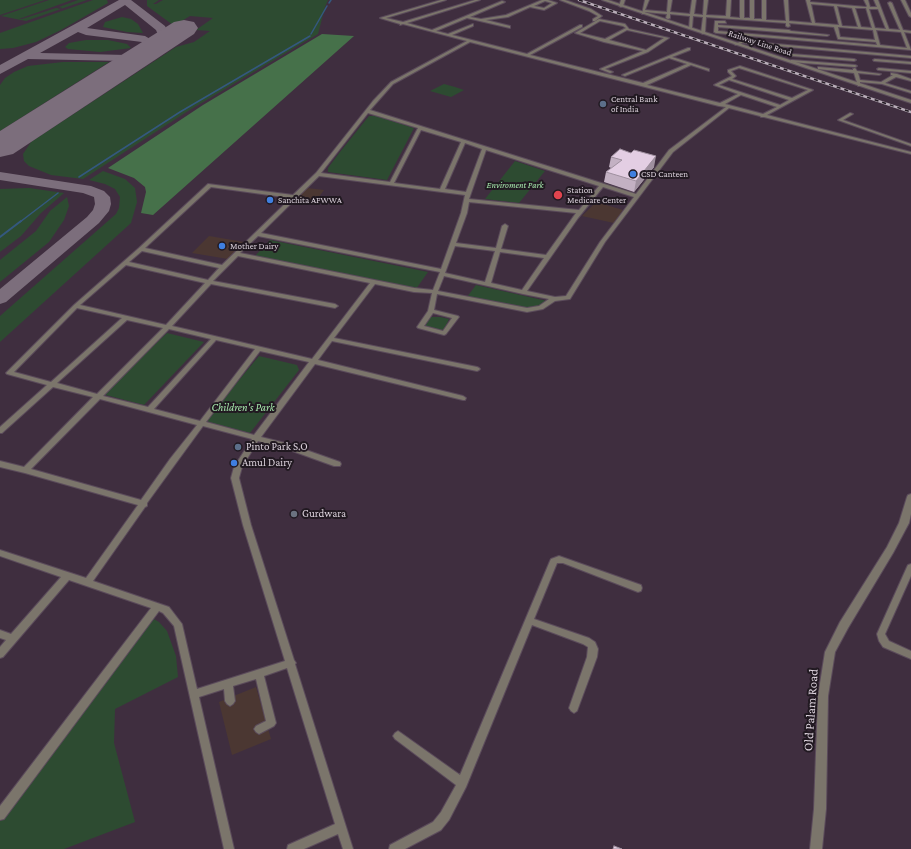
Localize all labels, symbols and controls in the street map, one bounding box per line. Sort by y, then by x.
street label: Railway Line Road [727,28,793,58]
place label: Central Bank of India [611,94,657,115]
marker: Central Bank of India [598,99,608,109]
marker: CSD Canteen [628,169,638,179]
place label: CSD Canteen [641,169,688,179]
park label: Enviroment Park [487,180,543,190]
place label: Station Medicare Center [567,185,626,206]
marker: Station Medicare Center [552,189,564,201]
marker: Sanchita AFWWA [265,195,275,205]
place label: Sanchita AFWWA [278,195,342,205]
marker: Mother Dairy [217,241,227,251]
place label: Mother Dairy [230,241,278,251]
park label: Children's Park [211,401,275,415]
place label: Pinto Park S.O [246,440,308,454]
marker: Pinto Park S.O [233,442,243,452]
place label: Amul Dairy [242,456,292,470]
marker: Amul Dairy [229,458,239,468]
place label: Gurdwara [302,507,346,521]
marker: Gurdwara [289,509,299,519]
street label: Old Palam Road [800,668,822,752]

